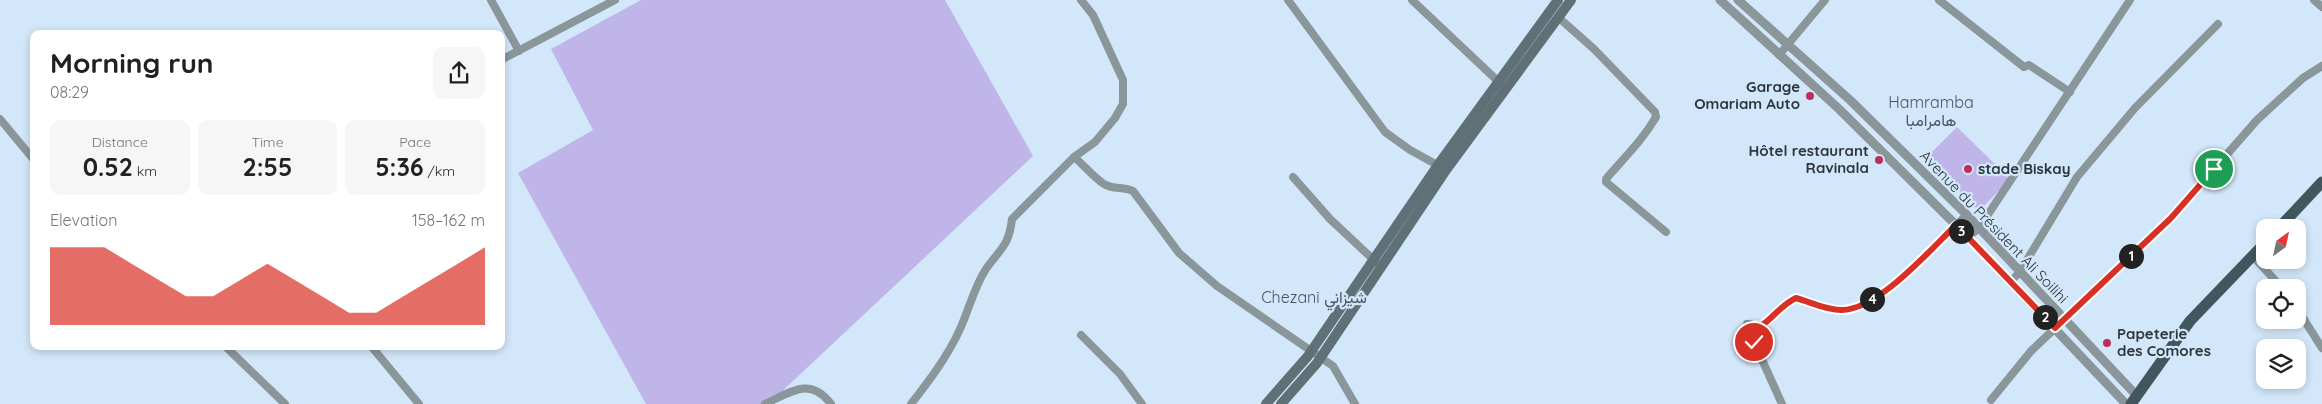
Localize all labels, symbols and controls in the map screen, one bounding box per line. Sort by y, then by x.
text: Morning run [50,45,214,80]
button: share [433,47,485,99]
place label: Garage Omariam Auto [1694,77,1800,113]
text: 08:29 [50,82,89,102]
marker: Garage Omariam Auto [1804,90,1816,102]
district label: Hamramba هامرامبا [1888,92,1974,131]
text: Distance [92,133,148,151]
text: Time [251,133,284,151]
text: Pace [399,133,431,151]
place label: Hôtel restaurant Ravinala [1748,141,1869,177]
street label: Avenue du Président Ali Soilihi [1916,146,2073,307]
pin [2193,148,2235,190]
text: 0.52 [83,151,133,182]
text: 2:55 [243,151,292,182]
text: 5:36 [375,151,424,182]
marker: Hôtel restaurant Ravinala [1873,154,1885,166]
icon: arrive [2200,155,2228,183]
place label: stade Biskay [1978,159,2071,178]
text: km [133,162,157,180]
text: /km [424,162,455,180]
marker: stade Biskay [1962,163,1974,175]
text: Elevation [50,210,117,230]
text: 158–162 m [412,210,485,230]
pin: 3 [1948,218,1974,244]
north arrow [2256,219,2306,269]
map controls [2256,219,2306,389]
text: 3 [1958,222,1965,240]
pin: 1 [2118,244,2144,268]
text: 1 [2129,247,2134,265]
button: locate [2256,279,2306,329]
pin: 4 [1860,286,1884,312]
district label: Chezani شيزاني [1261,287,1367,311]
text: 4 [1868,290,1877,308]
pin: 2 [2032,304,2058,330]
text: 2 [2042,308,2049,326]
pin [1733,321,1775,363]
place label: Papeterie des Comores [2117,324,2211,360]
icon: check [1740,328,1768,356]
marker: Papeterie des Comores [2101,337,2113,349]
button: layers [2256,339,2306,389]

